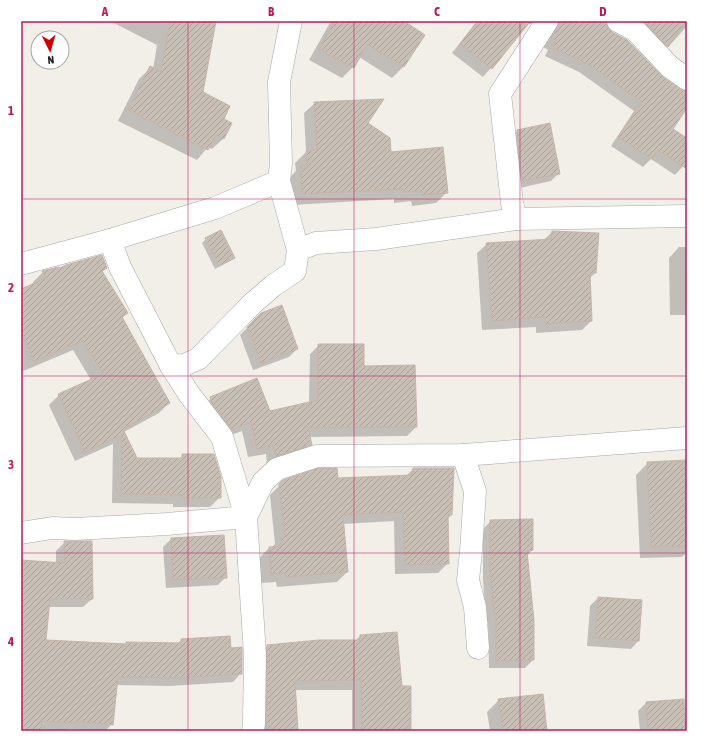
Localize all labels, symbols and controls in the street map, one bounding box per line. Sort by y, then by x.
text: A [101,4,109,19]
text: B [268,4,275,19]
text: C [434,4,440,19]
text: D [599,4,607,19]
north arrow [30,30,70,70]
text: N [47,54,55,66]
text: 1 [8,103,14,118]
text: 2 [8,280,14,295]
text: 3 [8,457,14,472]
text: 4 [7,634,14,649]

